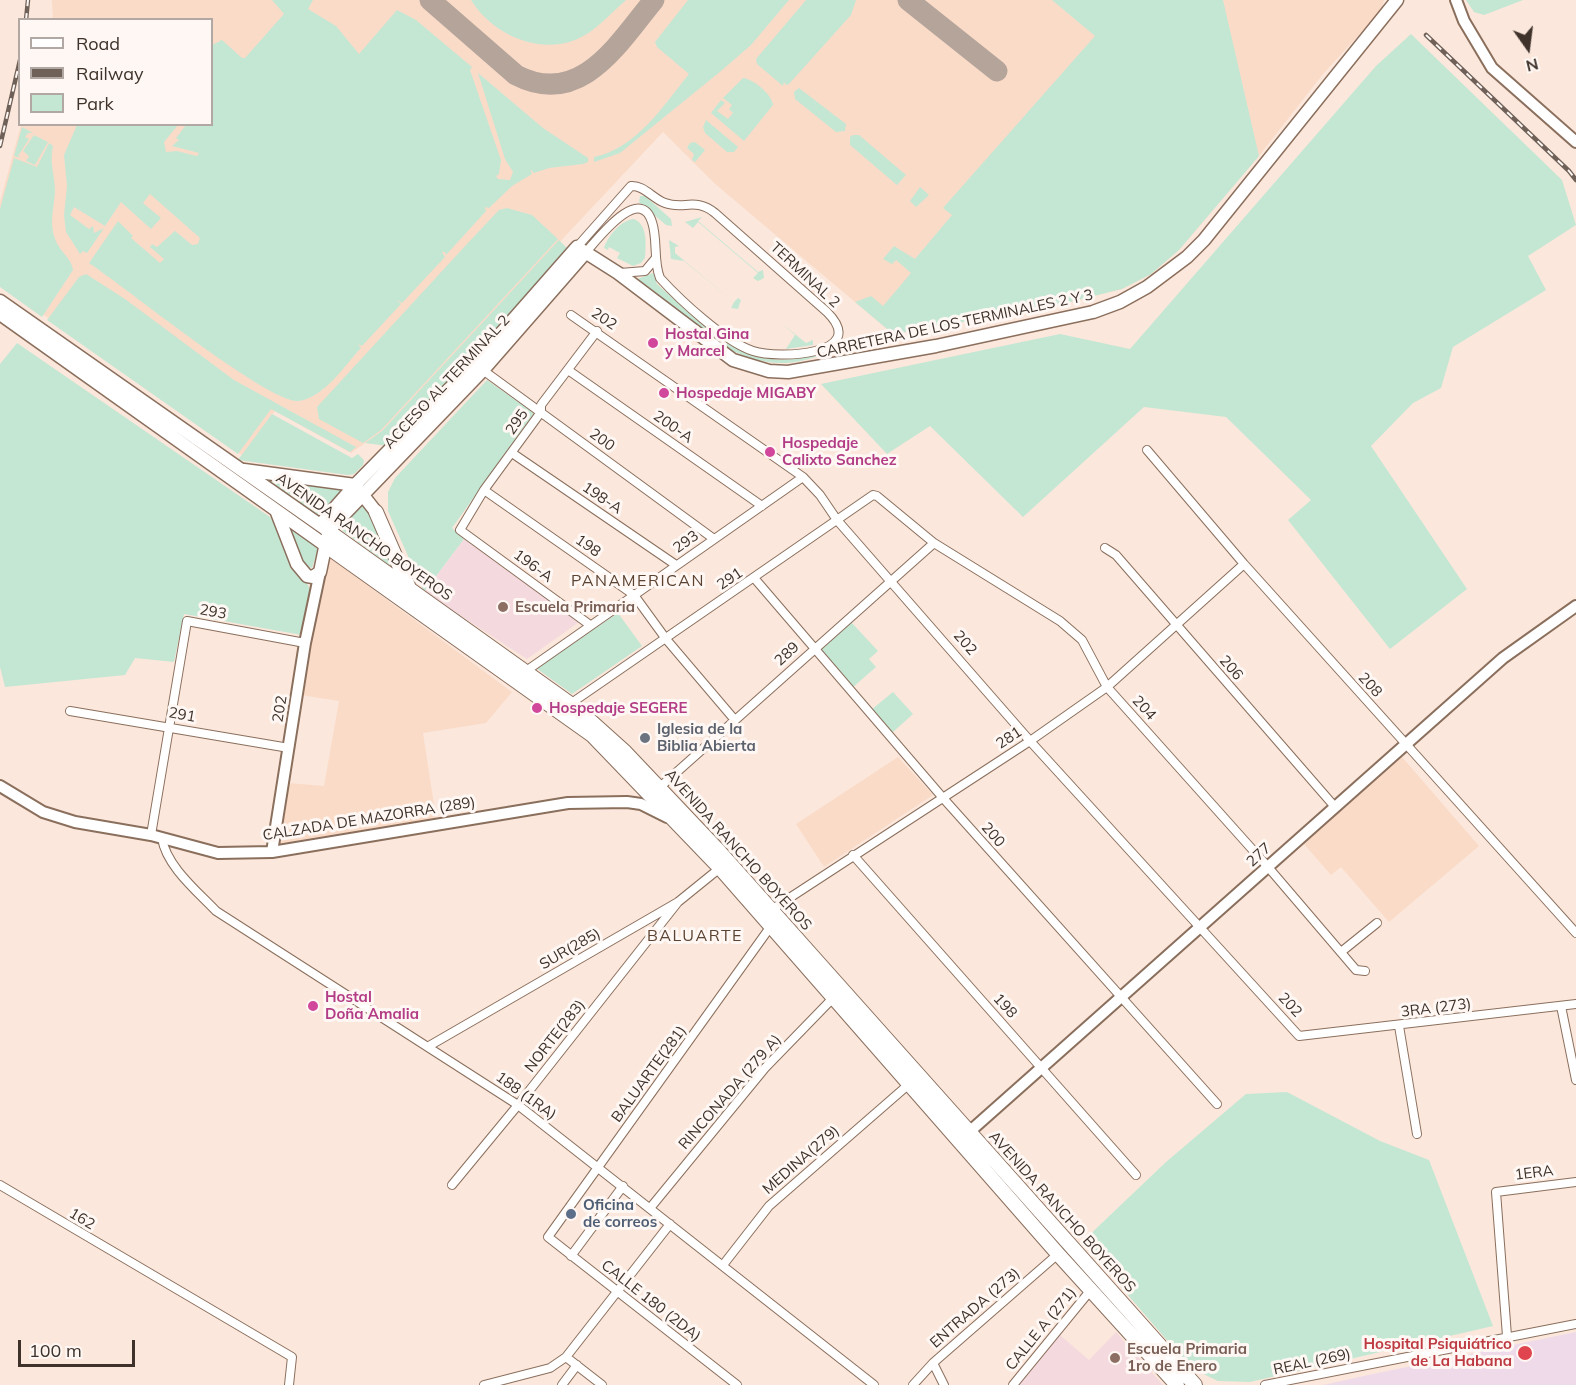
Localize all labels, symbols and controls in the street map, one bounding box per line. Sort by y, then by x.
legend [18,18,213,126]
north arrow [1498,18,1558,78]
text: Road [76,32,120,55]
text: N [1524,54,1541,77]
text: Railway [76,62,144,85]
text: Park [76,92,114,115]
street label: TERMINAL 2 [767,238,843,312]
street label: CARRETERA DE LOS TERMINALES 2 Y 3 [815,286,1095,362]
street label: 202 [588,304,620,334]
street label: ACCESO AL TERMINAL 2 [380,312,514,452]
place label: Hostal Gina y Marcel [665,325,749,360]
marker: Hostal Gina y Marcel [646,336,660,350]
place label: Hospedaje MIGABY [676,384,816,402]
marker: Hospedaje MIGABY [657,386,671,400]
street label: 295 [502,406,532,438]
street label: 200-A [650,407,696,447]
street label: 200 [586,425,618,455]
place label: Hospedaje Calixto Sanchez [782,434,897,469]
marker: Hospedaje Calixto Sanchez [763,445,777,459]
street label: AVENIDA RANCHO BOYEROS [273,469,455,605]
street label: 198-A [579,478,625,518]
street label: 293 [670,527,702,557]
street label: 198 [572,531,604,561]
street label: 196-A [510,546,556,586]
street label: 291 [714,564,746,594]
district label: PANAMERICAN [571,571,705,591]
place label: Escuela Primaria [515,598,635,616]
marker: Escuela Primaria [496,600,510,614]
street label: 293 [198,601,228,623]
street label: 202 [949,627,981,659]
street label: 289 [771,638,803,670]
street label: 206 [1215,652,1247,684]
street label: 208 [1354,669,1386,701]
street label: 204 [1128,692,1160,724]
street label: 202 [269,694,291,724]
place label: Hospedaje SEGERE [549,699,687,717]
marker: Hospedaje SEGERE [530,701,544,715]
street label: 291 [167,704,197,726]
place label: Iglesia de la Biblia Abierta [657,720,756,755]
street label: 281 [993,723,1025,753]
marker: Iglesia de la Biblia Abierta [638,731,652,745]
street label: AVENIDA RANCHO BOYEROS [661,766,815,934]
street label: CALZADA DE MAZORRA (289) [261,793,477,845]
street label: 200 [977,819,1009,851]
street label: 277 [1243,839,1275,871]
street label: SUR(285) [536,924,604,974]
district label: BALUARTE [647,926,743,946]
place label: Hostal Doña Amalia [325,988,419,1023]
street label: 202 [1274,989,1306,1021]
street label: 198 [989,990,1021,1022]
street label: 3RA (273) [1400,995,1472,1021]
street label: NORTE(283) [521,996,589,1076]
marker: Hostal Doña Amalia [306,999,320,1013]
street label: BALUARTE(281) [608,1022,690,1126]
street label: RINCONADA (279 A) [675,1031,785,1153]
street label: 188 (1RA) [492,1068,560,1124]
street label: MEDINA(279) [759,1122,843,1198]
street label: AVENIDA RANCHO BOYEROS [985,1128,1139,1296]
street label: 1ERA [1514,1162,1554,1184]
place label: Oficina de correos [583,1196,657,1231]
street label: 162 [66,1204,98,1234]
marker: Oficina de correos [564,1207,578,1221]
street label: CALLE 180 (2DA) [598,1256,704,1346]
street label: ENTRADA (273) [927,1264,1023,1352]
street label: CALLE A (271) [1002,1284,1080,1374]
scale bar [21,1328,138,1366]
place label: Hospital Psiquiátrico de La Habana [1363,1335,1512,1370]
text: 100 m [29,1339,82,1362]
place label: Escuela Primaria 1ro de Enero [1127,1340,1247,1375]
marker: Hospital Psiquiátrico de La Habana [1516,1344,1534,1362]
street label: REAL (269) [1272,1345,1352,1379]
marker: Escuela Primaria 1ro de Enero [1108,1351,1122,1365]

